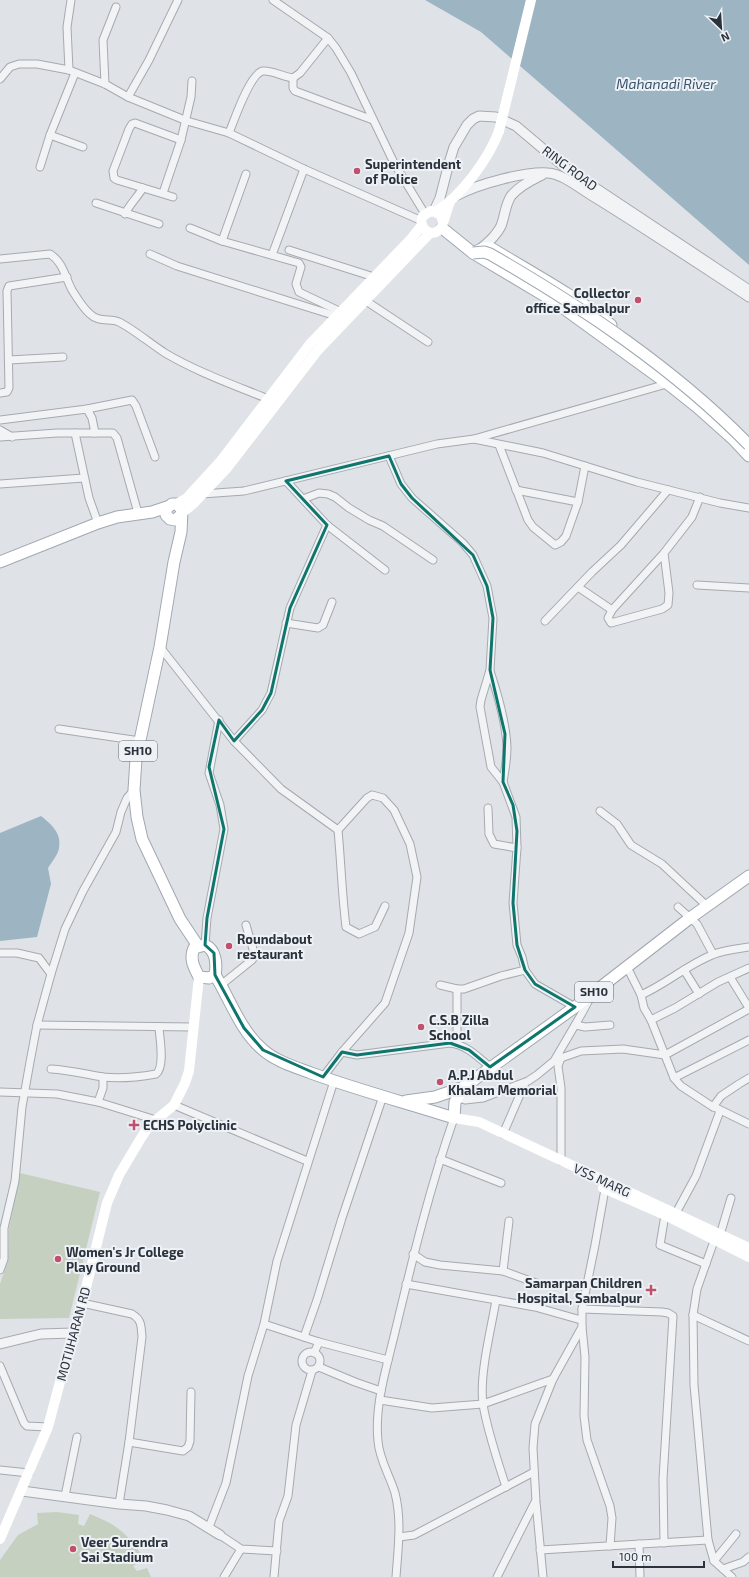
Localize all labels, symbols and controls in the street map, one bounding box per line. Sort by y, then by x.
north arrow [701,8,741,48]
text: N [719,30,732,45]
water label: Mahanadi River [616,75,716,92]
street label: RING ROAD [539,142,601,194]
place label: Superintendent of Police [365,156,462,187]
marker: Superintendent of Police [352,166,362,176]
place label: Collector office Sambalpur [526,285,630,316]
marker: Collector office Sambalpur [633,295,643,305]
road number: SH10 [119,741,157,761]
place label: Roundabout restaurant [237,931,313,962]
marker: Roundabout restaurant [224,941,234,951]
road number: SH10 [575,982,613,1002]
place label: C.S.B Zilla School [429,1012,489,1043]
marker: C.S.B Zilla School [416,1022,426,1032]
place label: A.P.J Abdul Khalam Memorial [448,1067,557,1098]
marker: A.P.J Abdul Khalam Memorial [435,1077,445,1087]
place label: ECHS Polyclinic [143,1117,237,1133]
marker: ECHS Polyclinic [128,1119,140,1131]
street label: VSS MARG [571,1160,633,1200]
place label: Women's Jr College Play Ground [66,1244,184,1275]
marker: Women's Jr College Play Ground [53,1254,63,1264]
place label: Samarpan Children Hospital, Sambalpur [517,1275,642,1306]
marker: Samarpan Children Hospital, Sambalpur [645,1284,657,1296]
street label: MOTIJHARAN RD [53,1285,93,1383]
place label: Veer Surendra Sai Stadium [81,1534,168,1565]
scale bar [613,1543,704,1569]
marker: Veer Surendra Sai Stadium [68,1544,78,1554]
text: 100 m [619,1549,651,1563]

